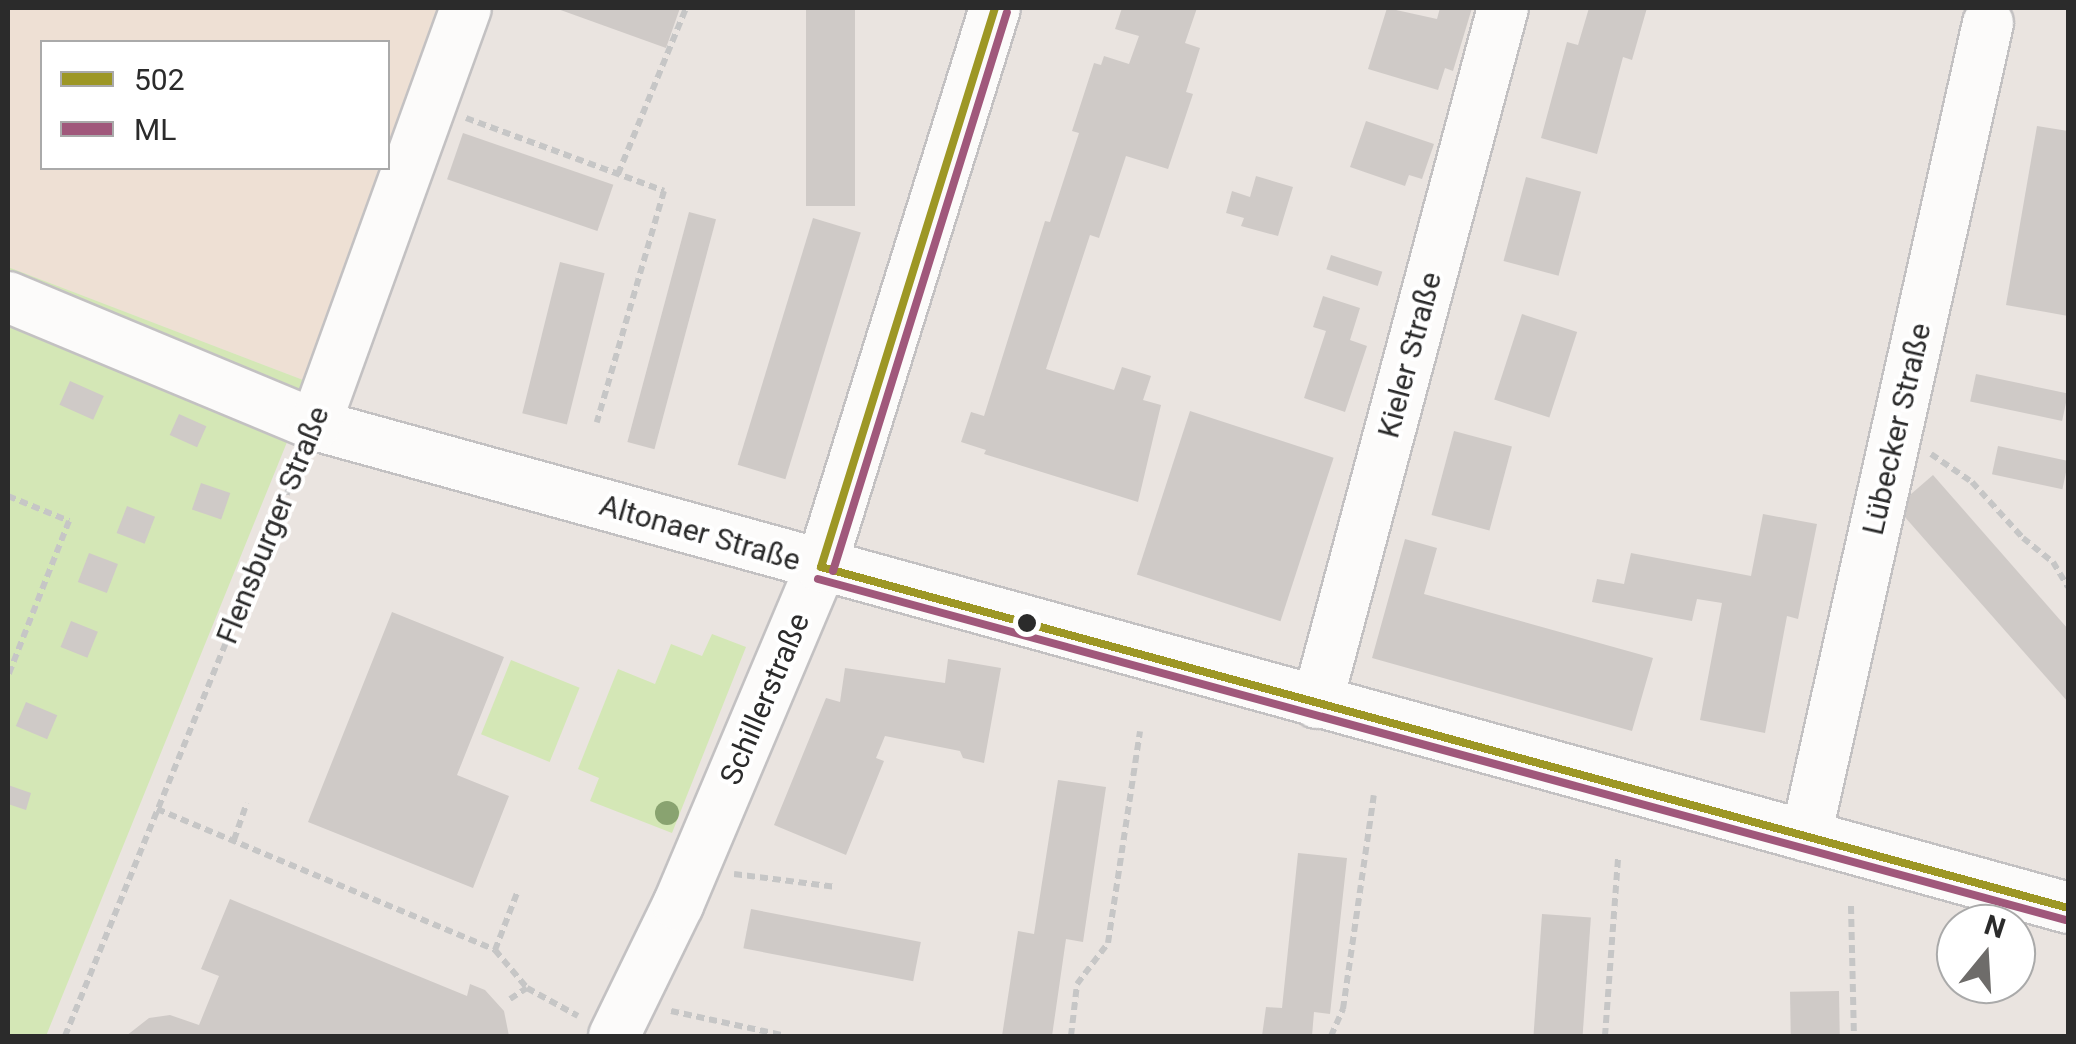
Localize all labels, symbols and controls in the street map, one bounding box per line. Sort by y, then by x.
legend [40,40,390,170]
text: 502 [134,62,185,97]
text: ML [134,112,176,147]
street label: Kieler Straße [1371,268,1449,442]
street label: Lübecker Straße [1855,320,1939,538]
street label: Flensburger Straße [209,401,337,649]
street label: Altonaer Straße [595,487,805,579]
street label: Schillerstraße [713,608,817,790]
unlabelled marker [1017,613,1037,633]
north arrow [1936,904,2036,1004]
text: N [1980,908,2009,946]

